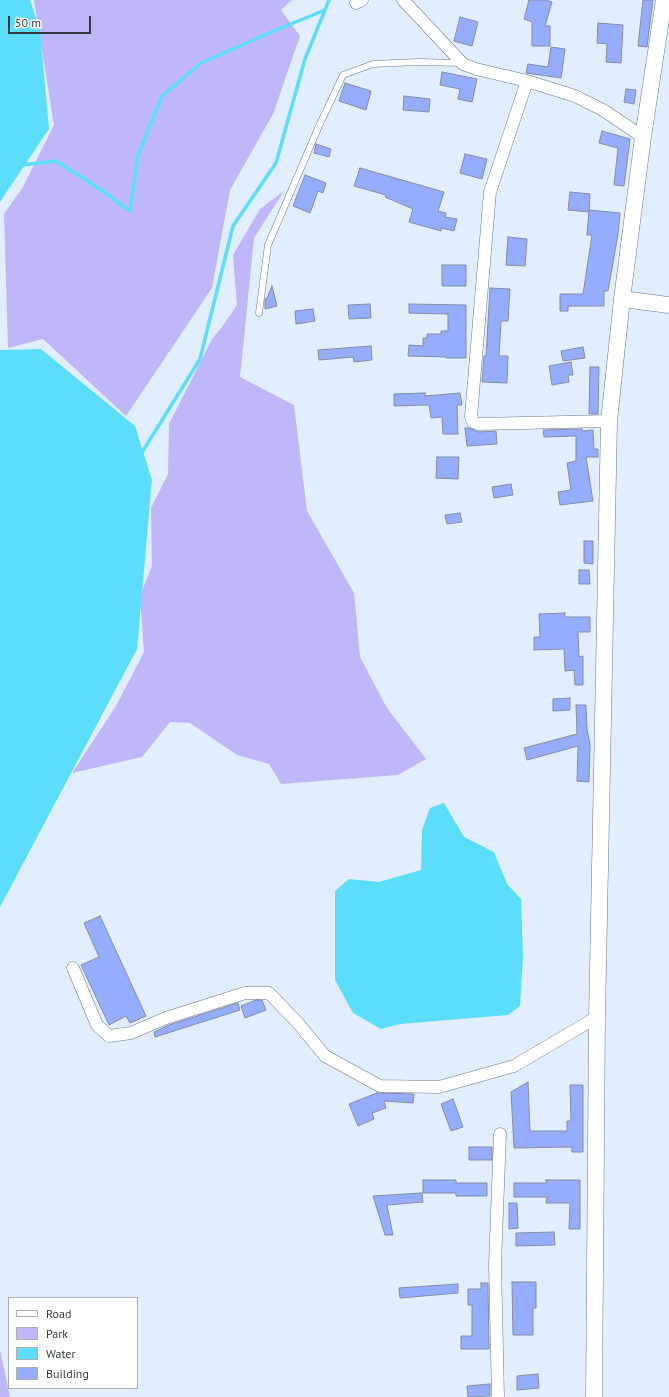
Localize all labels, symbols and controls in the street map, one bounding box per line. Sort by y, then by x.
scale bar [10,8,93,34]
text: 50 m [15,15,41,30]
legend [8,1297,138,1389]
text: Road [46,1306,71,1321]
text: Park [46,1326,68,1341]
text: Water [46,1346,76,1361]
text: Building [46,1366,89,1381]

